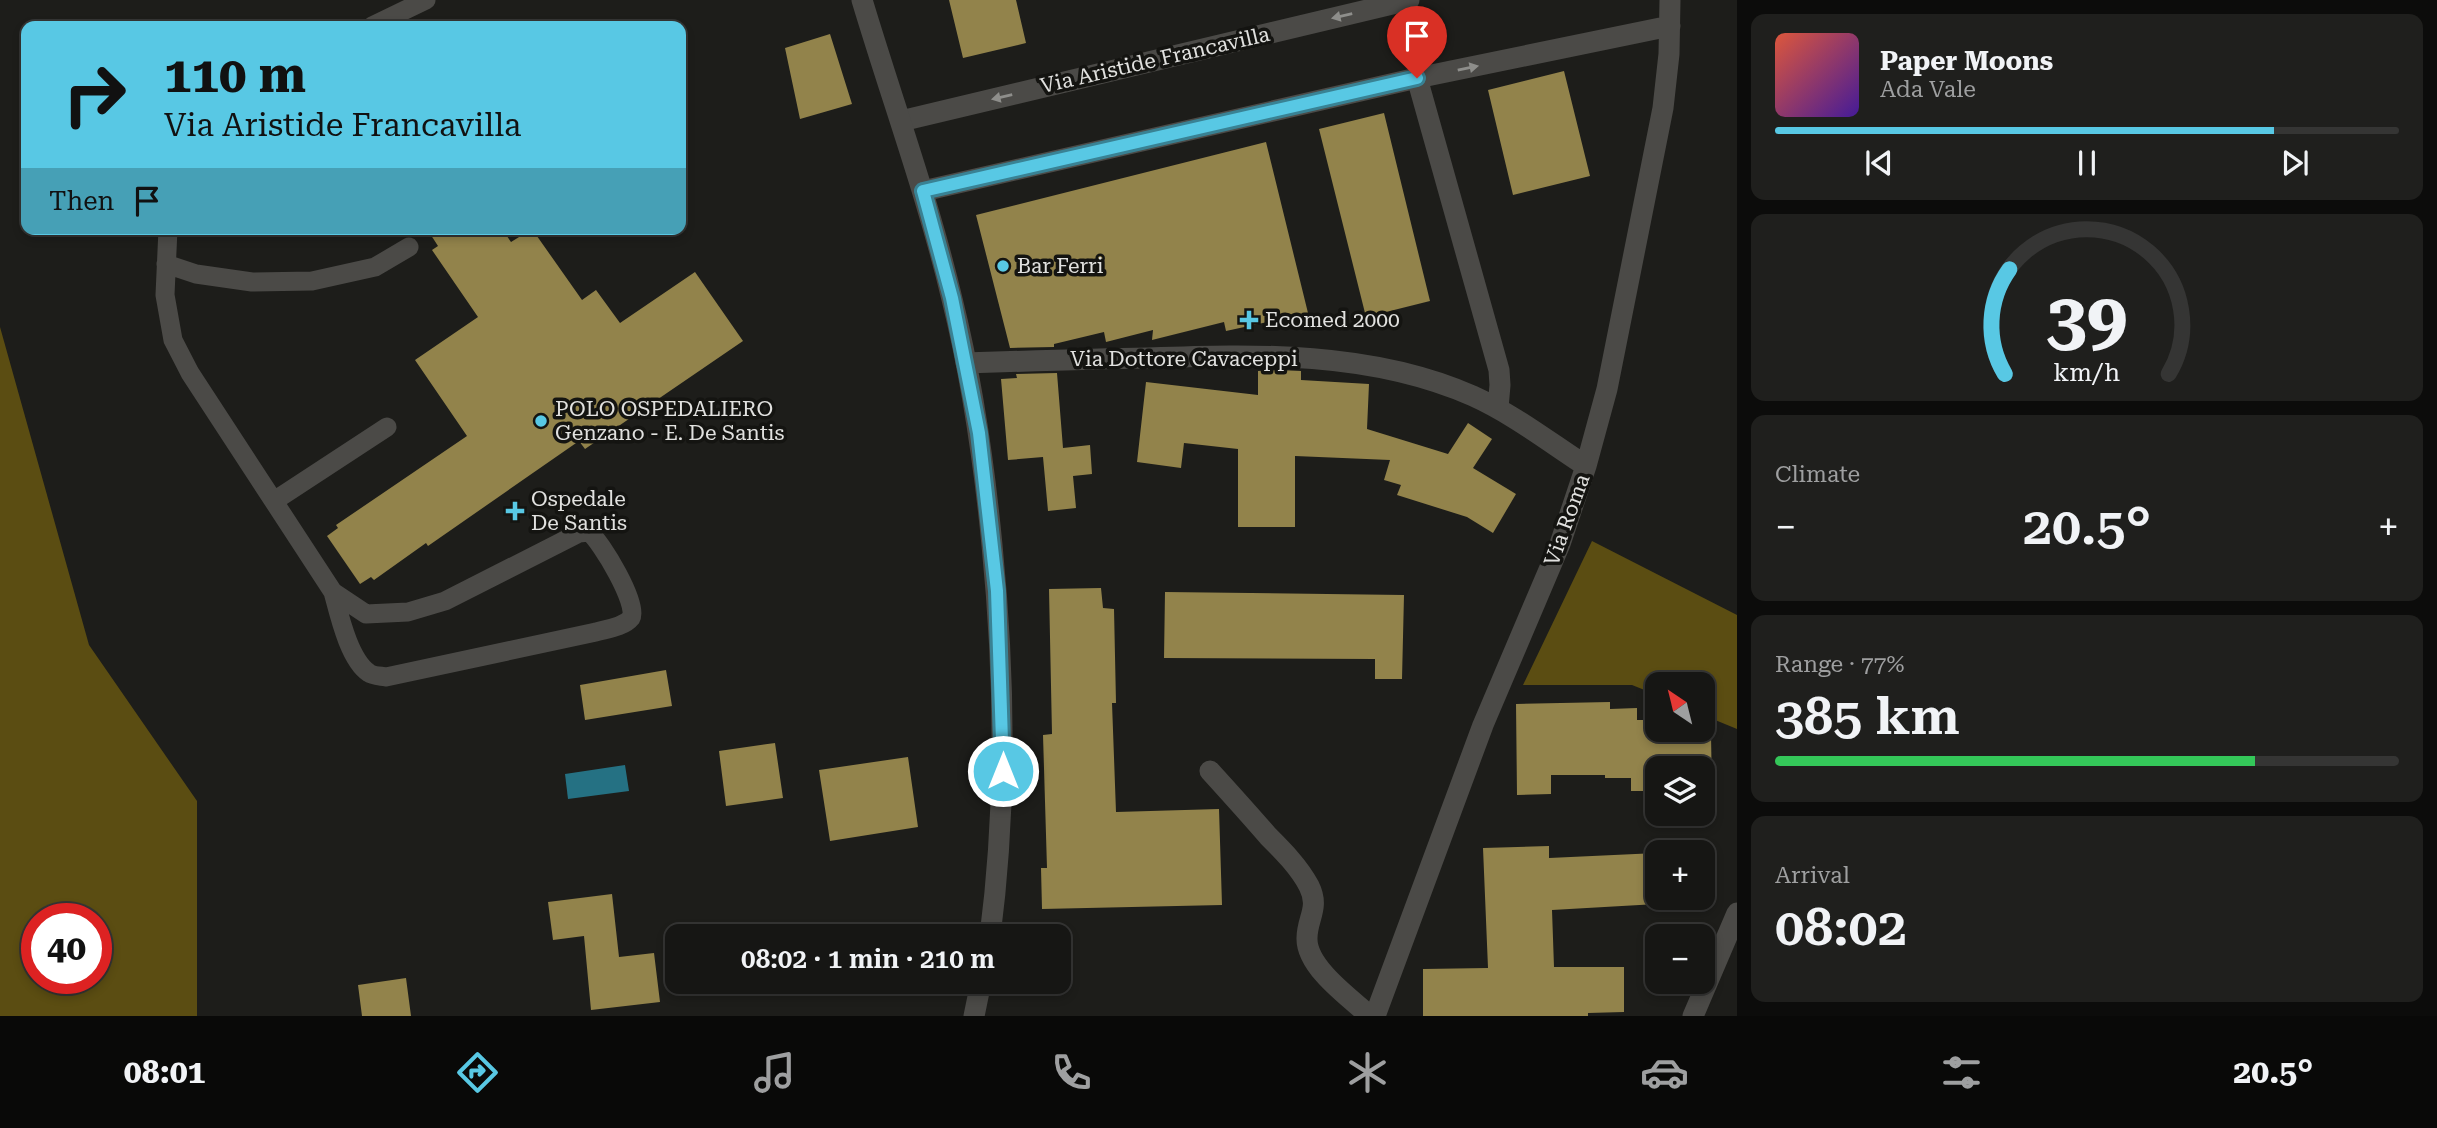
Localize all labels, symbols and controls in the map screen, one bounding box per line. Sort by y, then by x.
pin [1387,6,1447,78]
one-way arrow [1331,11,1353,22]
icon: arrive [1398,17,1436,55]
street label: Via Aristide Francavilla [1038,22,1273,98]
text: Paper Moons [1880,46,2053,76]
text: 110 m [164,47,306,104]
icon: right [49,49,140,140]
one-way arrow [1457,62,1479,73]
text: Ada Vale [1880,76,1976,103]
one-way arrow [991,92,1013,103]
text: Via Aristide Francavilla [164,106,521,144]
icon: previous [1860,144,1898,182]
icon: pause [2068,144,2106,182]
icon: next [2276,144,2314,182]
icon: arrive [128,182,166,220]
text: Then [49,186,114,216]
place label: Bar Ferri [1017,254,1104,278]
marker: Bar Ferri [995,258,1011,274]
text: 39 [2046,277,2128,362]
place label: Ecomed 2000 [1265,308,1400,332]
marker: Ecomed 2000 [1239,310,1259,330]
street label: Via Dottore Cavaceppi [1070,347,1298,371]
text: km/h [2054,357,2120,386]
place label: POLO OSPEDALIERO Genzano - E. De Santis [555,397,785,445]
marker: POLO OSPEDALIERO Genzano - E. De Santis [533,413,549,429]
text: Climate [1775,461,1860,488]
street label: Via Roma [1539,470,1595,569]
place label: Ospedale De Santis [531,487,627,535]
text: 20.5° [2023,496,2151,557]
marker: Ospedale De Santis [505,501,525,521]
text: − [1775,505,1796,549]
text: + [2378,505,2399,549]
text: Range · 77% [1775,651,1904,678]
north arrow [1645,672,1715,742]
map controls [1645,672,1715,994]
text: 385 km [1775,686,1960,747]
position arrow [966,734,1040,808]
button: layers [1645,756,1715,826]
button: + [1645,840,1715,910]
text: Arrival [1775,862,1850,889]
text: 08:02 [1775,897,1907,958]
speed limit sign: 40 [21,903,112,994]
button: − [1645,924,1715,994]
text: 08:02 · 1 min · 210 m [741,944,995,974]
icon: directions [453,1048,502,1097]
icon: music [750,1048,799,1097]
icon: phone [1047,1048,1096,1097]
icon: climate [1343,1048,1392,1097]
icon: car [1640,1048,1689,1097]
icon: filters [1937,1048,1986,1097]
text: 08:01 [124,1053,206,1091]
text: 20.5° [2233,1053,2313,1091]

